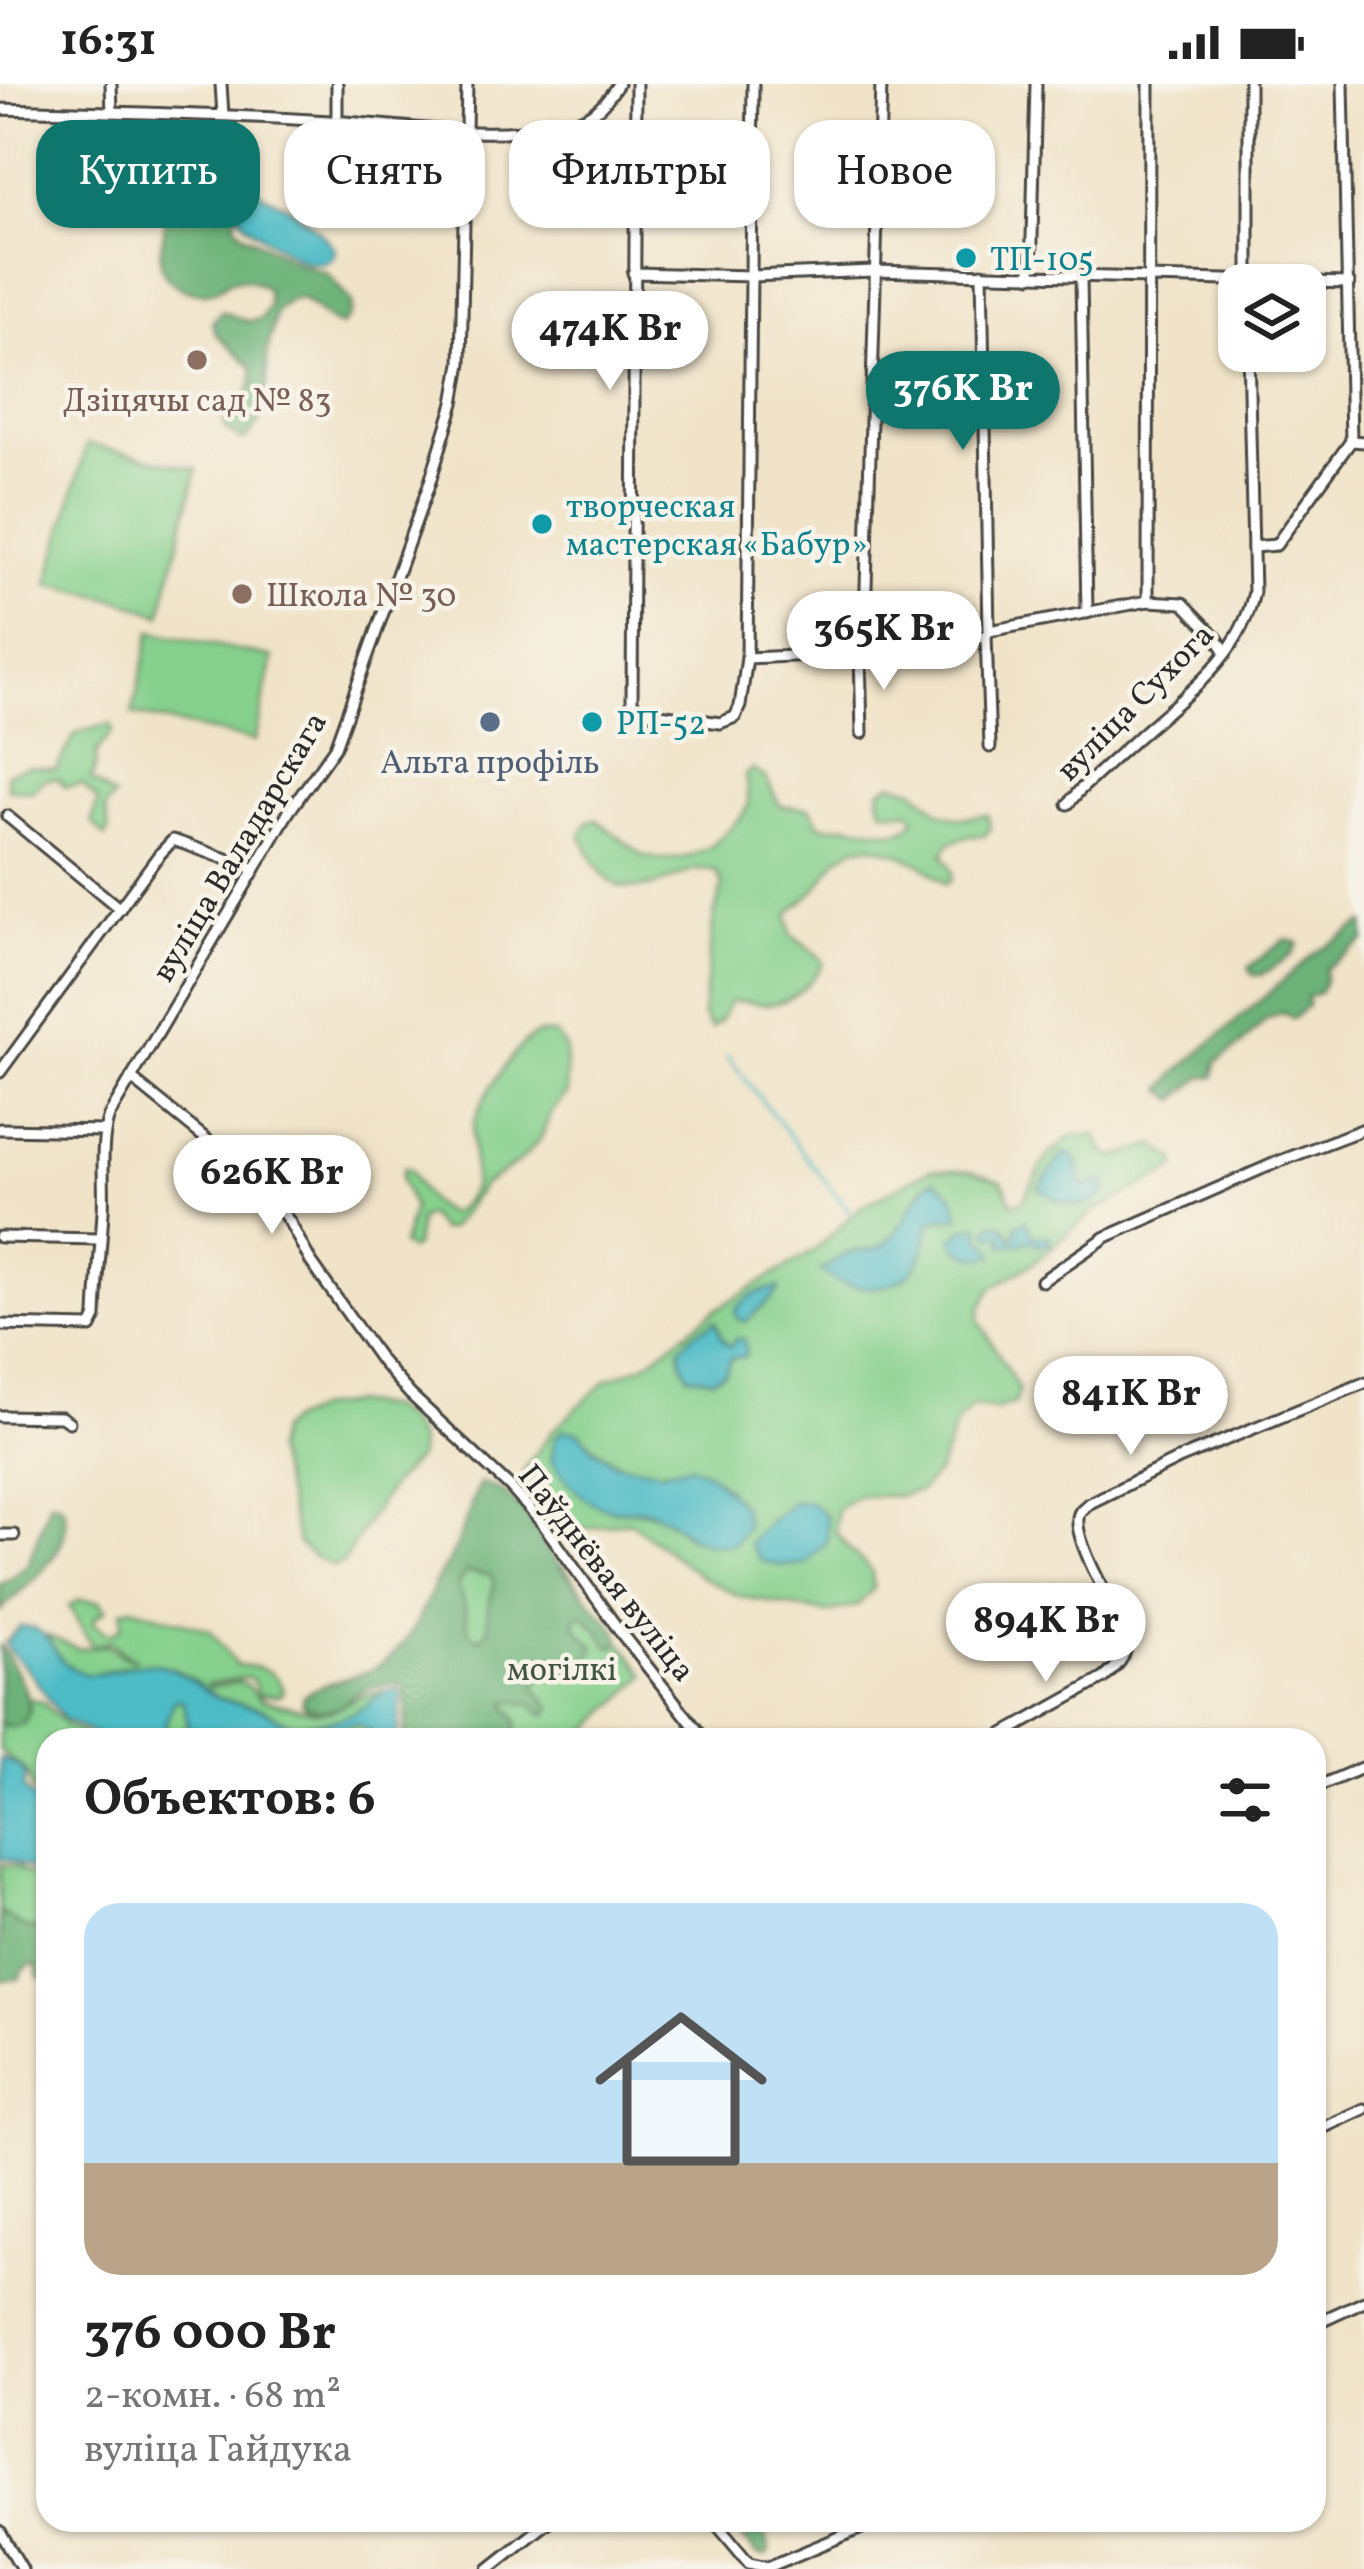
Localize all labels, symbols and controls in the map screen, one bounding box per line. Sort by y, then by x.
text: 16:31 [60,11,157,74]
chip: Купить [36,120,260,228]
chip: Снять [284,120,485,228]
chip: Фильтры [509,120,770,228]
chip: Новое [794,120,995,228]
place label: ТП-105 [990,239,1094,285]
marker: ТП-105 [953,245,979,271]
map controls [1218,264,1326,372]
button: layers [1218,264,1326,372]
pin: 474K Br [499,291,721,393]
text: 474K Br [538,303,682,357]
marker: Дзіцячы сад № 83 [184,347,210,373]
pin: 376K Br [852,351,1074,453]
text: 376K Br [893,363,1033,417]
place label: Дзіцячы сад № 83 [63,380,331,426]
place label: творческая мастерская «Бабур» [566,486,868,570]
marker: творческая мастерская «Бабур» [529,511,555,537]
place label: Школа № 30 [266,575,456,621]
marker: Школа № 30 [229,581,255,607]
pin: 365K Br [773,591,995,693]
text: 365K Br [814,603,954,657]
street label: вуліца Сухога [1047,614,1226,793]
place label: РП-52 [616,703,706,749]
street label: вуліца Валадарскага [142,704,340,992]
marker: Альта профіль [477,709,503,735]
marker: РП-52 [579,709,605,735]
place label: Альта профіль [380,742,600,788]
pin: 626K Br [161,1135,383,1237]
text: 626K Br [200,1147,344,1201]
pin: 841K Br [1020,1356,1242,1458]
text: 841K Br [1061,1368,1201,1422]
street label: Паўднёвая вуліца [505,1456,704,1693]
pin: 894K Br [935,1583,1157,1685]
text: 894K Br [973,1595,1119,1649]
park label: могілкі [507,1649,617,1695]
text: Объектов: 6 [84,1765,376,1836]
icon: filters [1212,1767,1278,1833]
icon: home [573,1981,789,2197]
text: 376 000 Br [84,2299,336,2370]
text: 2-комн. · 68 m² [84,2370,341,2424]
text: вуліца Гайдука [84,2424,352,2478]

